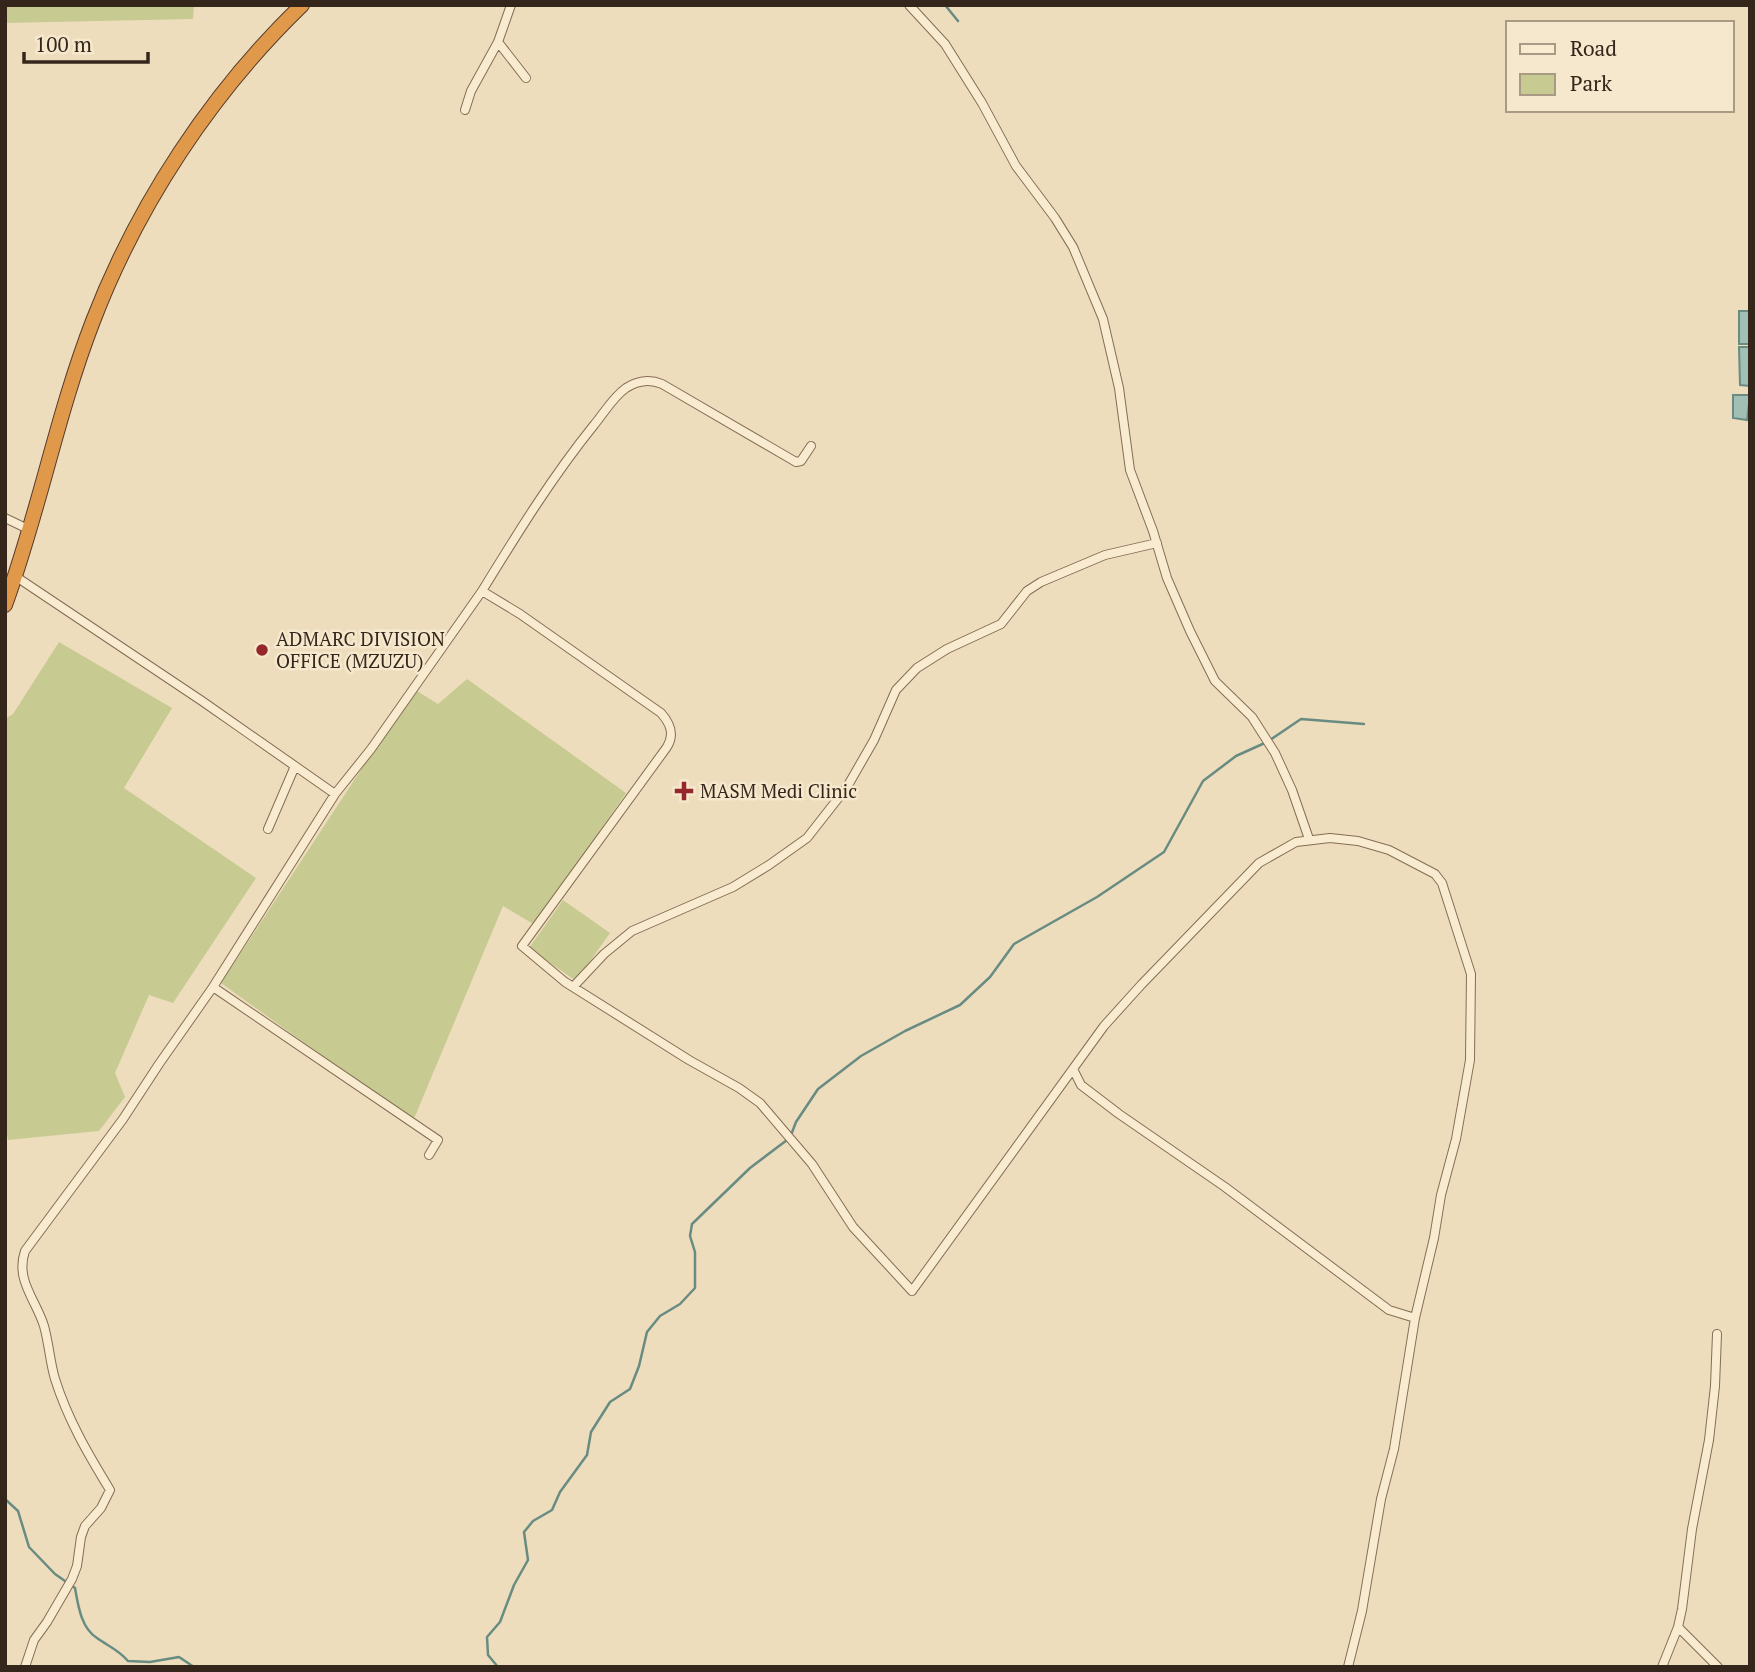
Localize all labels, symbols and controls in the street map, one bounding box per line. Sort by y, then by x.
scale bar [24,21,149,65]
legend [1506,21,1734,112]
text: 100 m [35,30,92,58]
text: Road [1570,34,1617,62]
text: Park [1570,69,1612,97]
place label: ADMARC DIVISION OFFICE (MZUZU) [276,626,445,673]
marker: ADMARC DIVISION OFFICE (MZUZU) [254,642,270,658]
place label: MASM Medi Clinic [700,778,857,803]
marker: MASM Medi Clinic [674,781,694,801]

